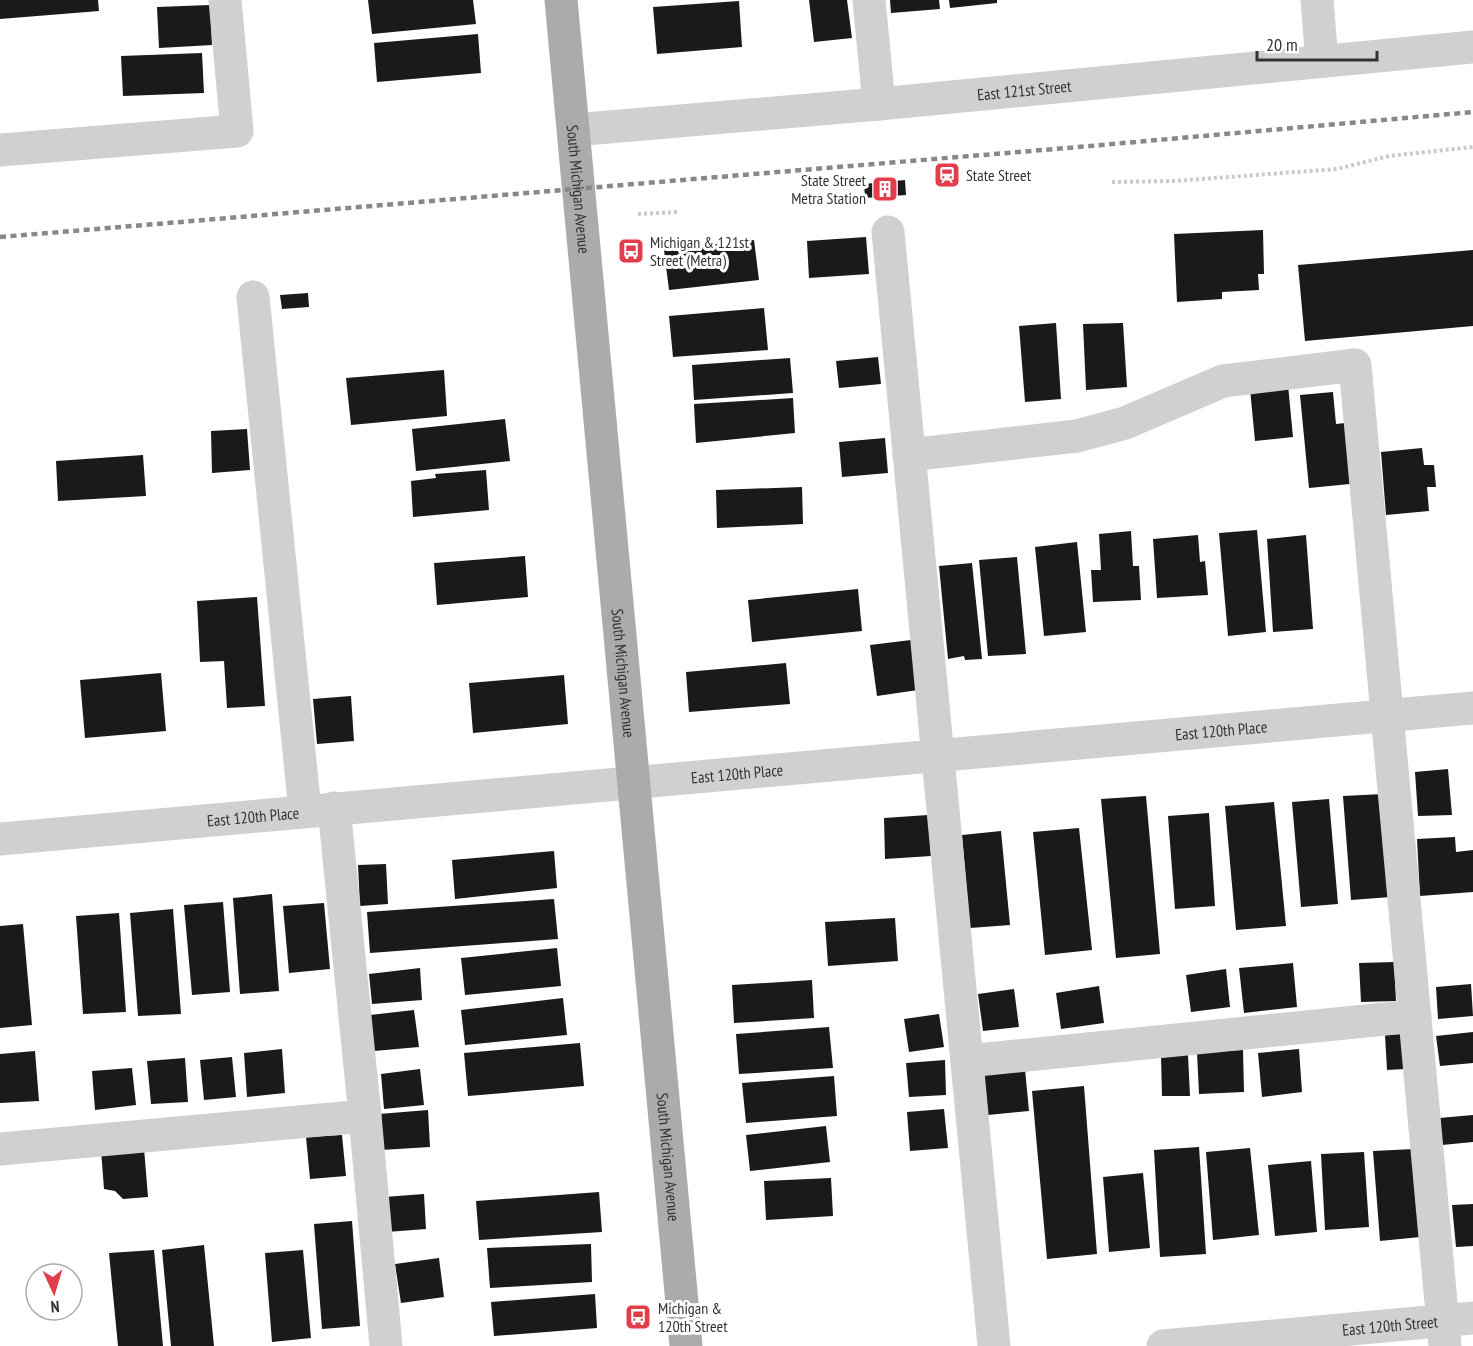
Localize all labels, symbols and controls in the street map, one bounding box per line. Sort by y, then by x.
scale bar [1257,24,1377,62]
text: 20 m [1266,33,1298,56]
street label: East 121st Street [976,76,1073,105]
street label: South Michigan Avenue [563,124,595,255]
station icon: State Street [932,160,962,190]
place label: State Street [966,165,1032,185]
place label: State Street Metra Station [791,170,867,208]
building icon: State Street Metra Station [870,174,900,204]
place label: Michigan & 121st Street (Metra) [650,232,749,270]
bus stop icon: Michigan & 121st Street (Metra) [616,236,646,266]
street label: South Michigan Avenue [608,608,639,738]
street label: East 120th Place [1174,716,1268,744]
street label: East 120th Place [690,759,784,788]
street label: East 120th Place [206,802,300,831]
street label: South Michigan Avenue [653,1092,684,1222]
north arrow [24,1262,84,1322]
text: N [50,1297,60,1317]
place label: Michigan & 120th Street [658,1298,728,1336]
bus stop icon: Michigan & 120th Street [623,1302,653,1332]
street label: East 120th Street [1341,1311,1439,1340]

